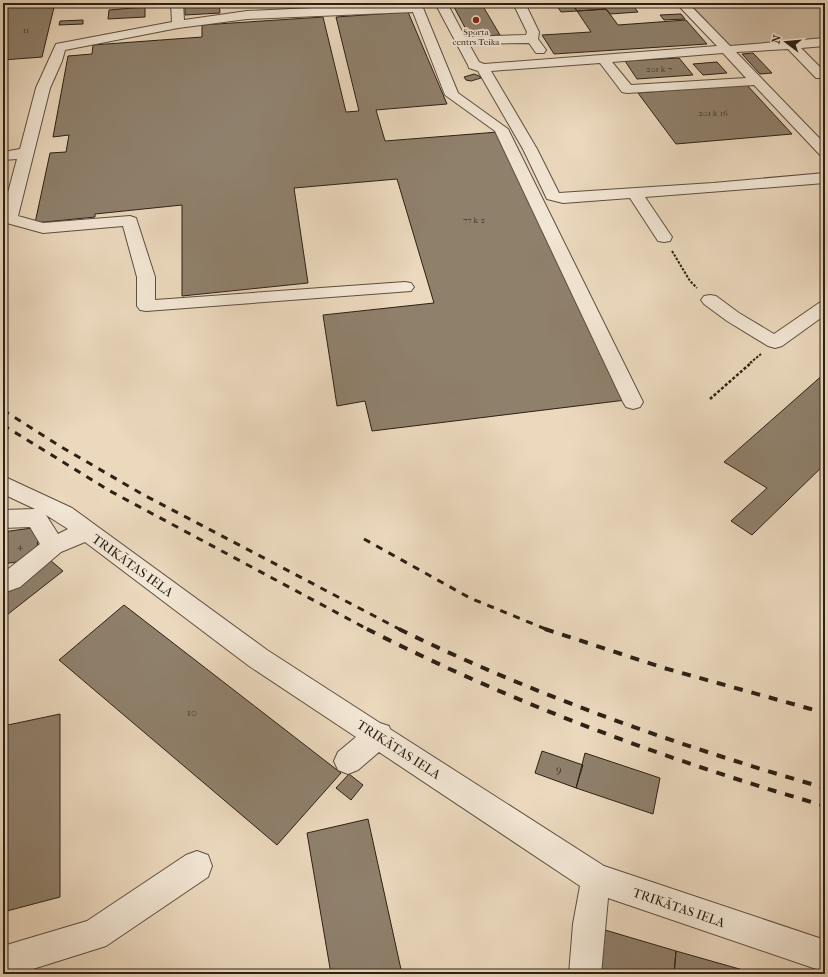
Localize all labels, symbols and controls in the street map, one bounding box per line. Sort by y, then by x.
marker: Sporta centrs Teika [471,15,481,25]
north arrow [766,22,806,62]
house number: 11 [23,25,29,35]
place label: Sporta centrs Teika [452,27,500,47]
text: N [769,33,784,45]
house number: 201 k-7 [646,64,673,74]
house number: 201 k-16 [698,108,728,118]
house number: 77 k-2 [463,215,485,225]
street label: TRIKĀTAS IELA [89,531,177,600]
house number: 4 [17,541,23,551]
house number: 10 [187,706,197,719]
street label: TRIKĀTAS IELA [354,717,444,782]
house number: 9 [556,763,562,776]
street label: TRIKĀTAS IELA [631,885,728,930]

